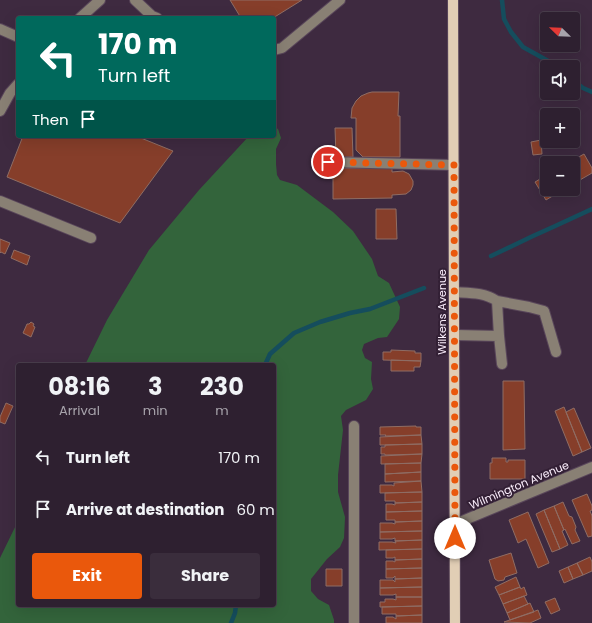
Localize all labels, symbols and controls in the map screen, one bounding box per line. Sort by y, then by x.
north arrow [540,12,580,52]
map controls [540,12,580,196]
text: 170 m [98,25,177,64]
icon: left [32,32,84,84]
button: sound [540,60,580,100]
text: Turn left [98,63,170,88]
icon: arrive [77,108,99,130]
button: + [540,108,580,148]
text: Then [32,109,69,130]
pin [311,145,345,179]
icon: arrive [317,151,339,173]
button: − [540,156,580,196]
street label: Wilkens Avenue [434,269,450,355]
text: 08:16 [48,370,111,403]
text: 3 [148,370,162,403]
text: 230 [200,370,244,403]
text: Arrival [59,401,100,420]
text: min [143,401,168,420]
text: m [215,401,229,420]
icon: left [32,446,54,468]
text: Turn left [66,447,130,468]
text: 170 m [218,447,260,468]
street label: Wilmington Avenue [467,457,572,513]
icon: arrive [32,498,54,520]
text: Arrive at destination [66,499,224,520]
text: 60 m [236,499,275,520]
position arrow [434,517,476,559]
button: Exit [32,553,142,599]
button: Share [150,553,260,599]

